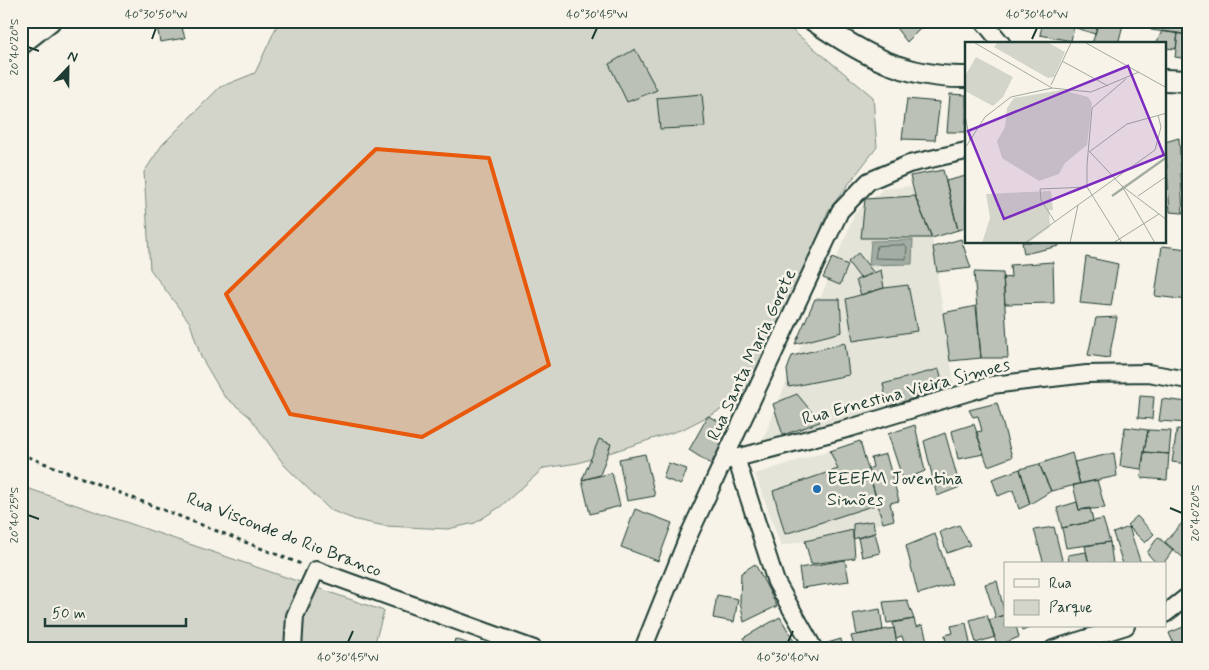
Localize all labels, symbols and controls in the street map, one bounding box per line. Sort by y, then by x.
text: 40°30'50"W [125,7,187,23]
text: 40°30'45"W [566,7,628,23]
text: 40°30'40"W [1006,7,1068,23]
text: 20°40'20"S [7,18,23,75]
north arrow [42,42,92,92]
inset map [965,42,1166,244]
text: N [65,47,80,67]
street label: Rua Santa Maria Gorete [702,265,802,445]
street label: Rua Ernestina Vieira Simoes [799,353,1013,431]
place label: EEEFM Joventina Simões [827,467,964,512]
marker: EEEFM Joventina Simões [811,483,823,495]
text: 20°40'20"S [1188,484,1204,541]
text: 20°40'25"S [7,486,23,543]
street label: Rua Visconde do Rio Branco [183,487,385,583]
legend [1004,562,1166,628]
text: Rua [1049,574,1072,594]
scale bar [45,595,186,627]
text: Parque [1049,598,1092,618]
text: 50 m [52,604,86,624]
text: 40°30'45"W [317,650,379,666]
text: 40°30'40"W [757,650,819,666]

